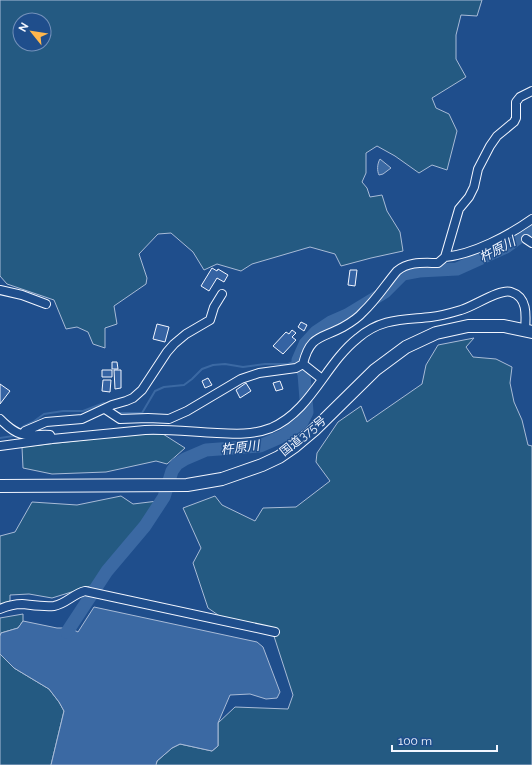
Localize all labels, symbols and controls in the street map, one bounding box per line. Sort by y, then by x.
north arrow [12,12,52,52]
text: N [16,20,32,34]
water label: 杵原川 [476,233,520,265]
street label: 国道375号 [277,413,329,459]
water label: 杵原川 [220,437,262,457]
scale bar [392,727,497,753]
text: 100 m [398,734,432,748]

